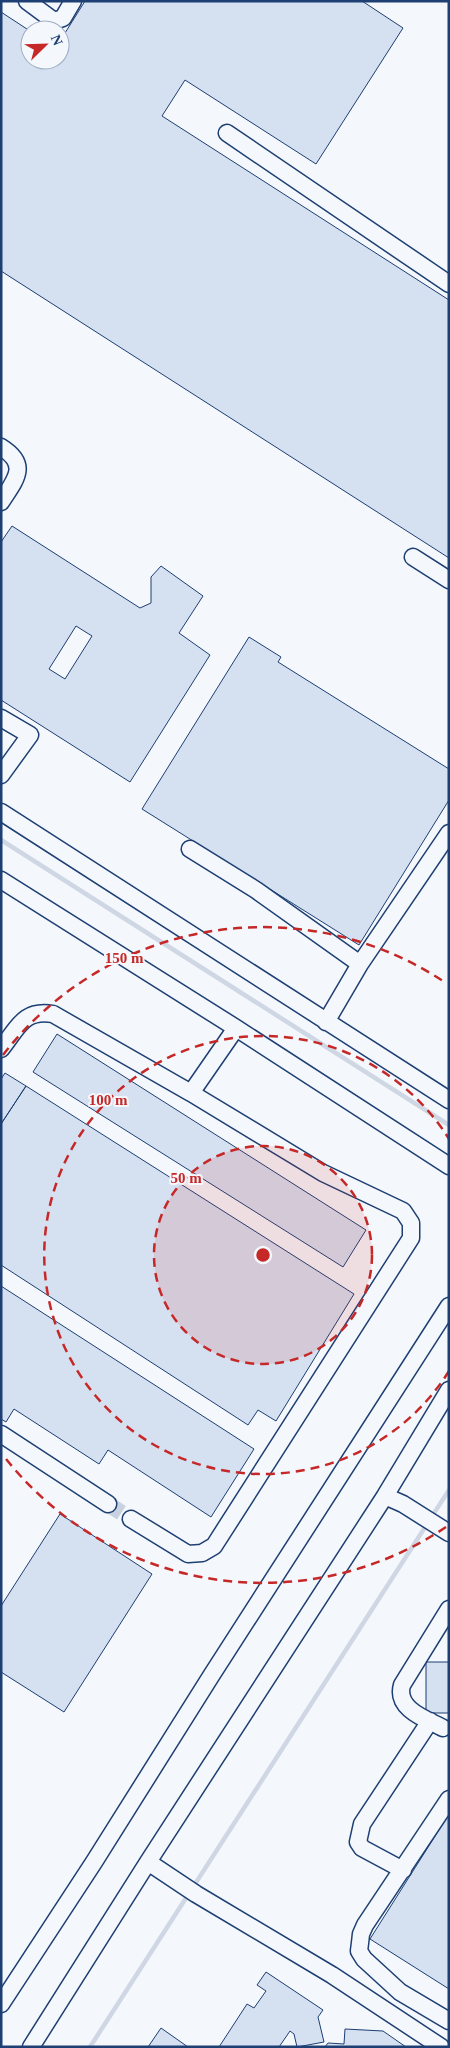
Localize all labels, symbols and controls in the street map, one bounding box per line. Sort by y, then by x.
north arrow [20,20,70,70]
text: N [48,33,65,48]
text: 150 m [105,950,144,966]
text: 100 m [89,1092,128,1108]
text: 50 m [170,1170,202,1186]
centre of rings [254,1246,272,1264]

